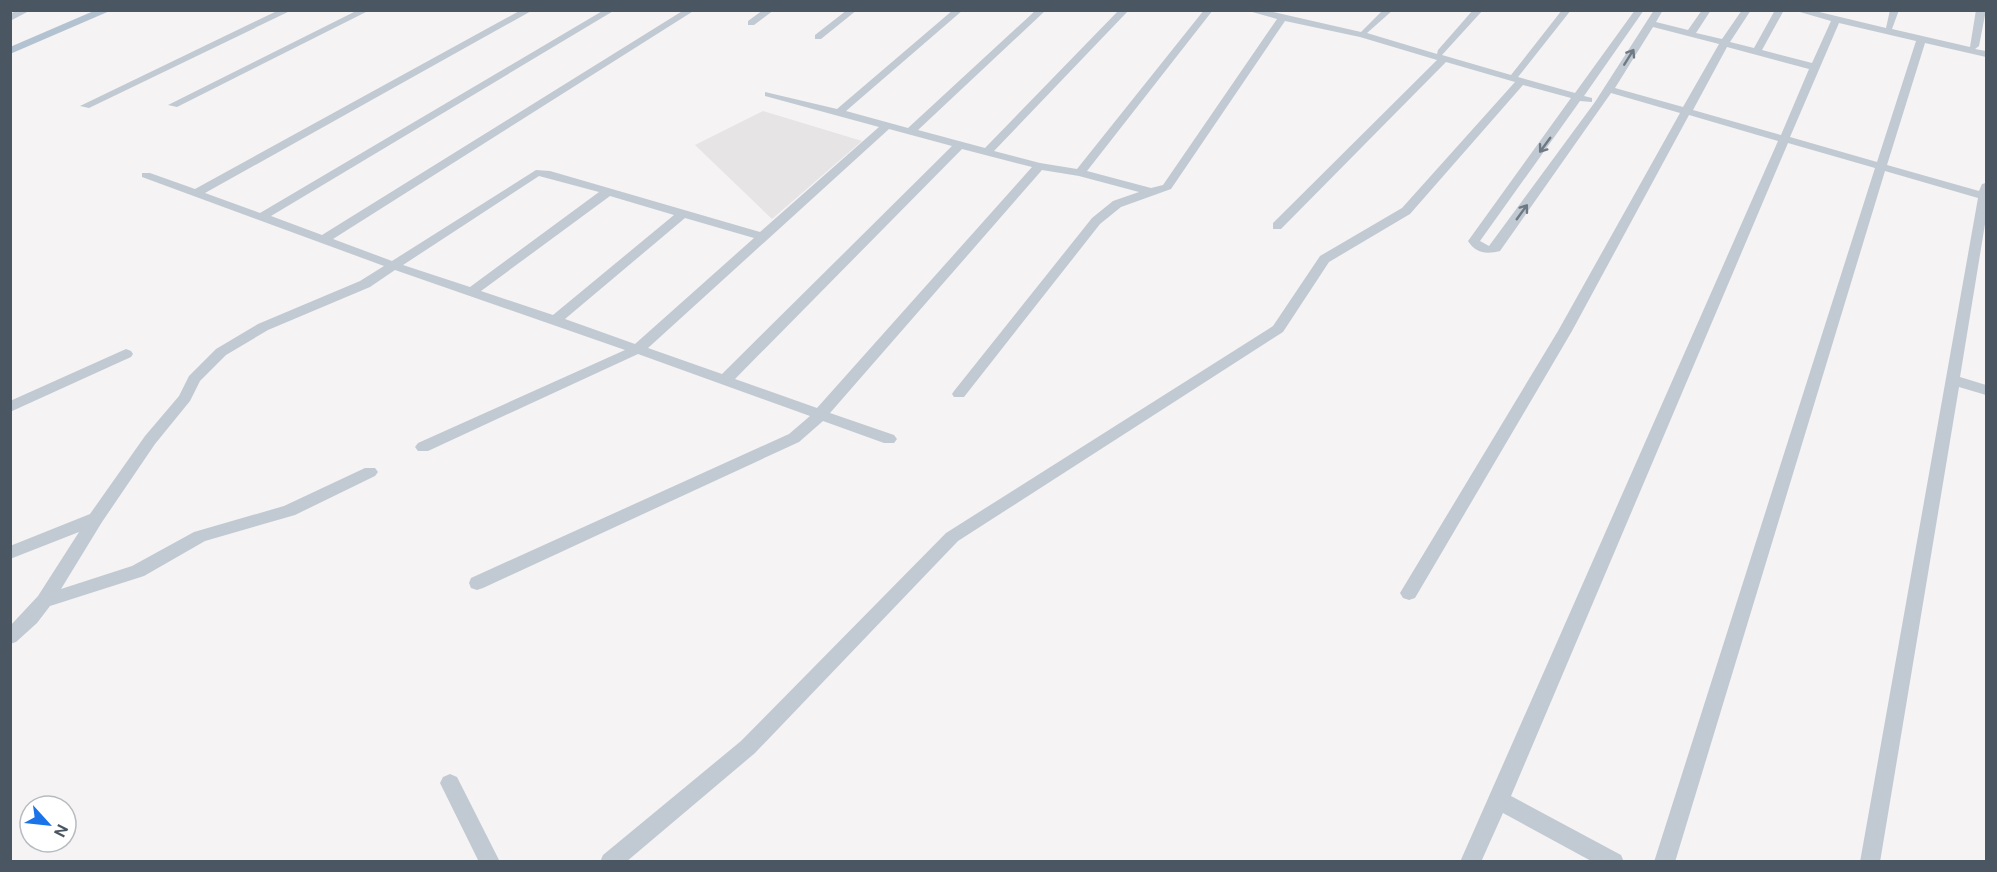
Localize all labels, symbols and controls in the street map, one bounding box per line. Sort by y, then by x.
one-way arrow [1623,49,1635,66]
one-way arrow [1538,136,1551,152]
one-way arrow [1516,204,1528,220]
north arrow [18,794,78,854]
text: N [49,821,73,841]

